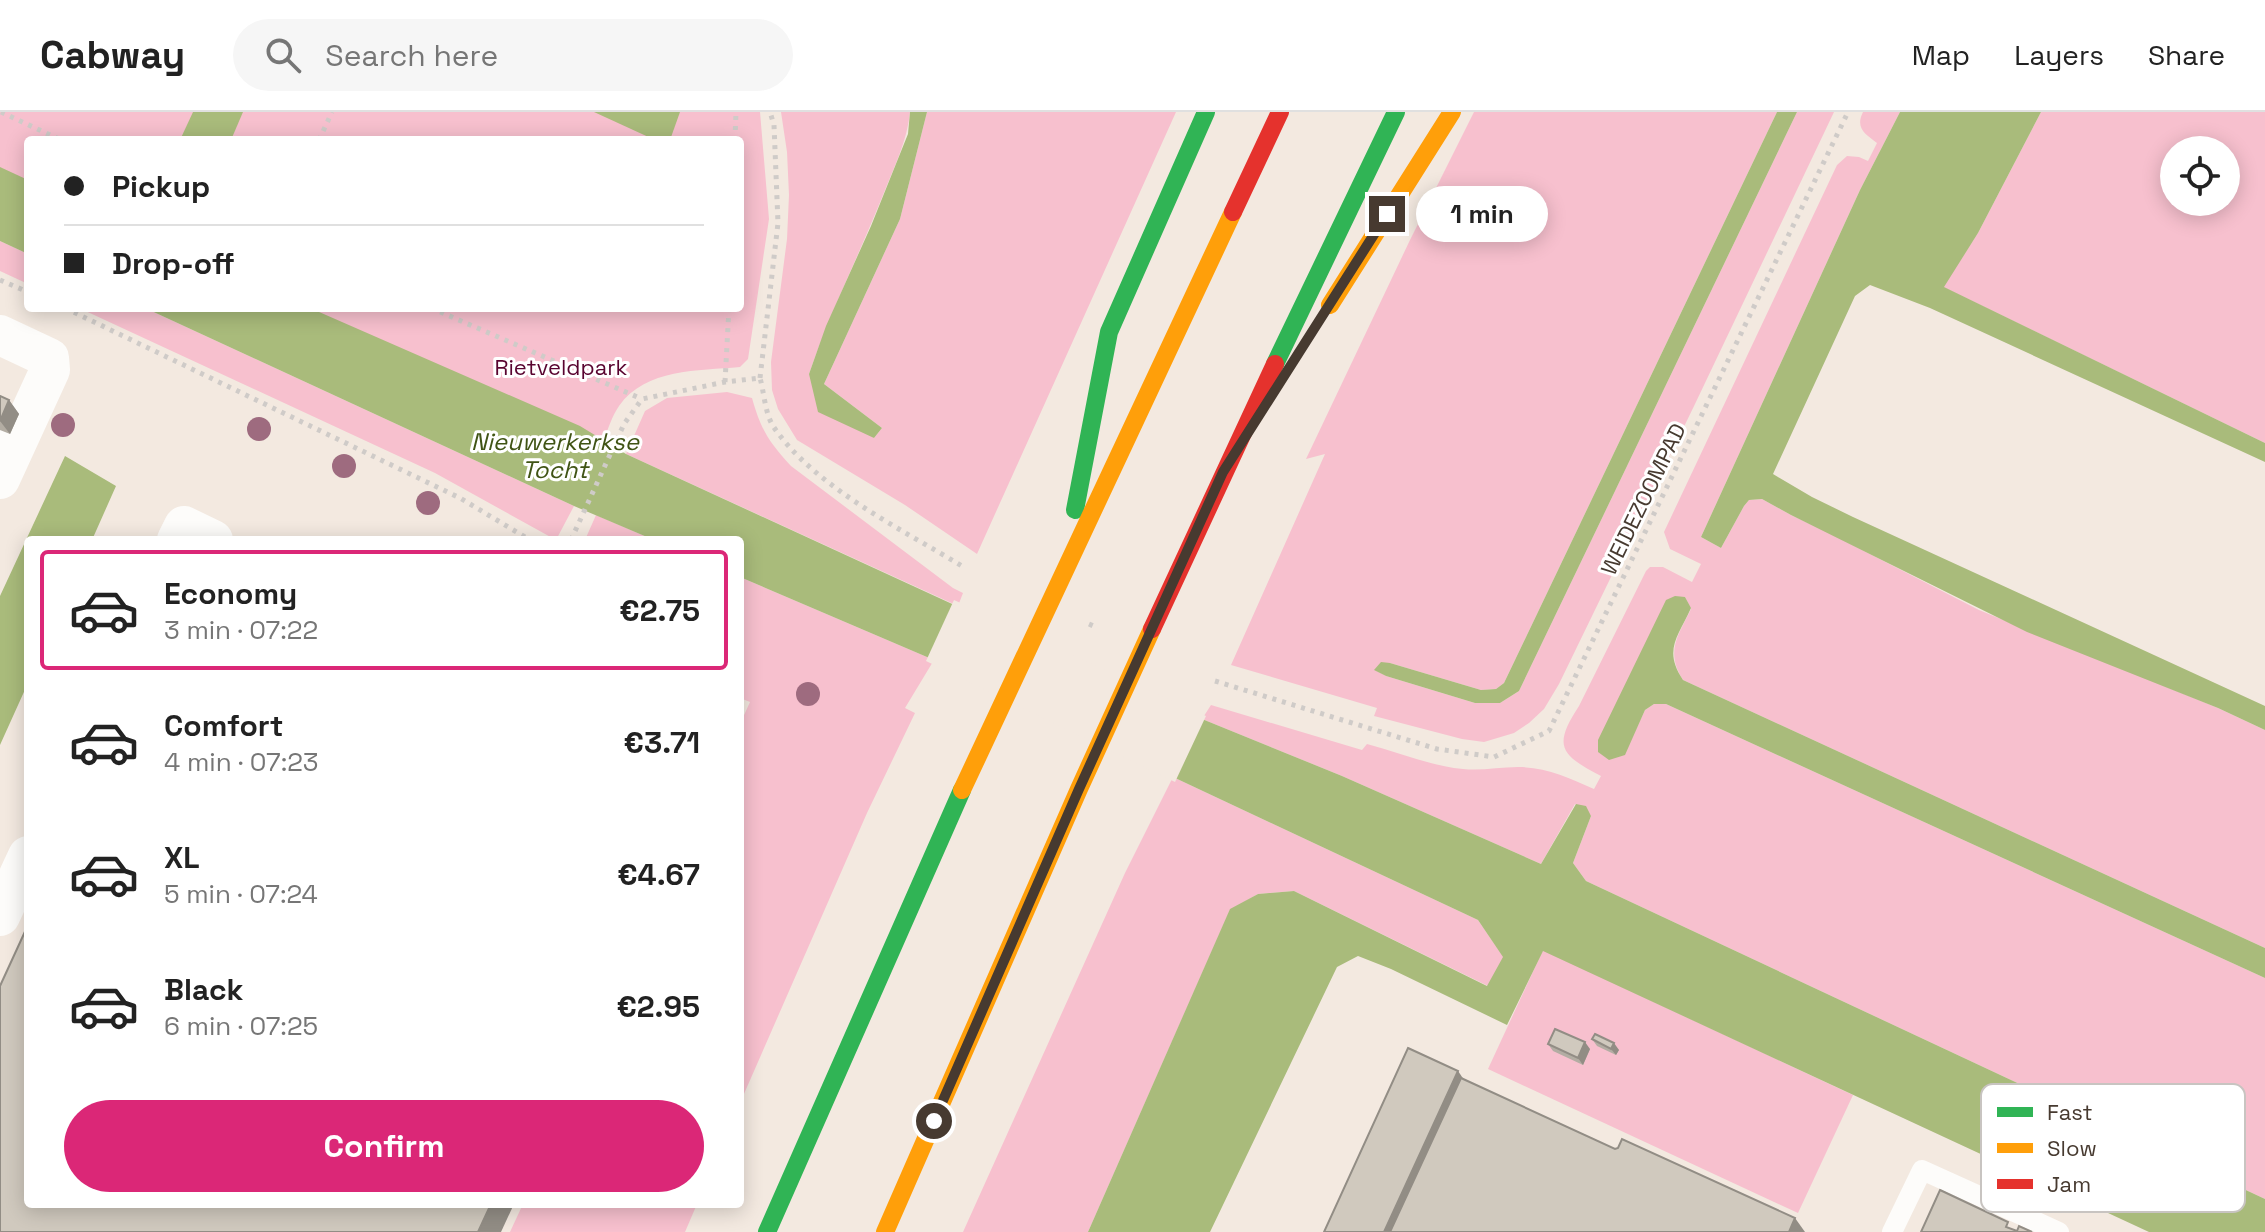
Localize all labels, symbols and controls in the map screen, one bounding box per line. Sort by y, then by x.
search box [233,19,793,91]
text: Cabway [40,31,185,79]
icon: search [261,33,305,77]
text: Search here [325,36,498,75]
text: Map [1912,37,1970,73]
text: Layers [2014,37,2104,73]
text: Share [2148,37,2225,73]
map controls [2160,136,2240,216]
button: locate [2160,136,2240,216]
text: Pickup [112,167,210,206]
callout: 1 min [1415,186,1547,242]
route end [1369,196,1405,232]
text: 1 min [1450,197,1514,231]
text: Drop-off [112,244,235,283]
park label: Rietveldpark [495,353,628,381]
street label: WEIDEZOOMPAD [1594,419,1692,579]
water label: Nieuwerkerkse Tocht [471,426,640,485]
icon: car [68,574,140,646]
text: Economy [164,574,297,613]
text: €2.75 [619,591,700,630]
text: 3 min · 07:22 [164,613,318,647]
icon: car [68,706,140,778]
text: Comfort [164,706,283,745]
text: €3.71 [624,723,700,762]
text: 4 min · 07:23 [164,745,319,779]
icon: car [68,838,140,910]
text: XL [164,838,200,877]
text: €4.67 [617,855,700,894]
text: 5 min · 07:24 [164,877,318,911]
icon: car [68,970,140,1042]
text: Black [164,970,243,1009]
text: €2.95 [616,987,700,1026]
text: 6 min · 07:25 [164,1009,318,1043]
legend [1981,1084,2245,1212]
text: Fast [2047,1098,2093,1126]
button: Confirm [64,1100,704,1192]
route start [916,1103,952,1139]
text: Slow [2047,1134,2097,1162]
text: Jam [2047,1170,2091,1198]

